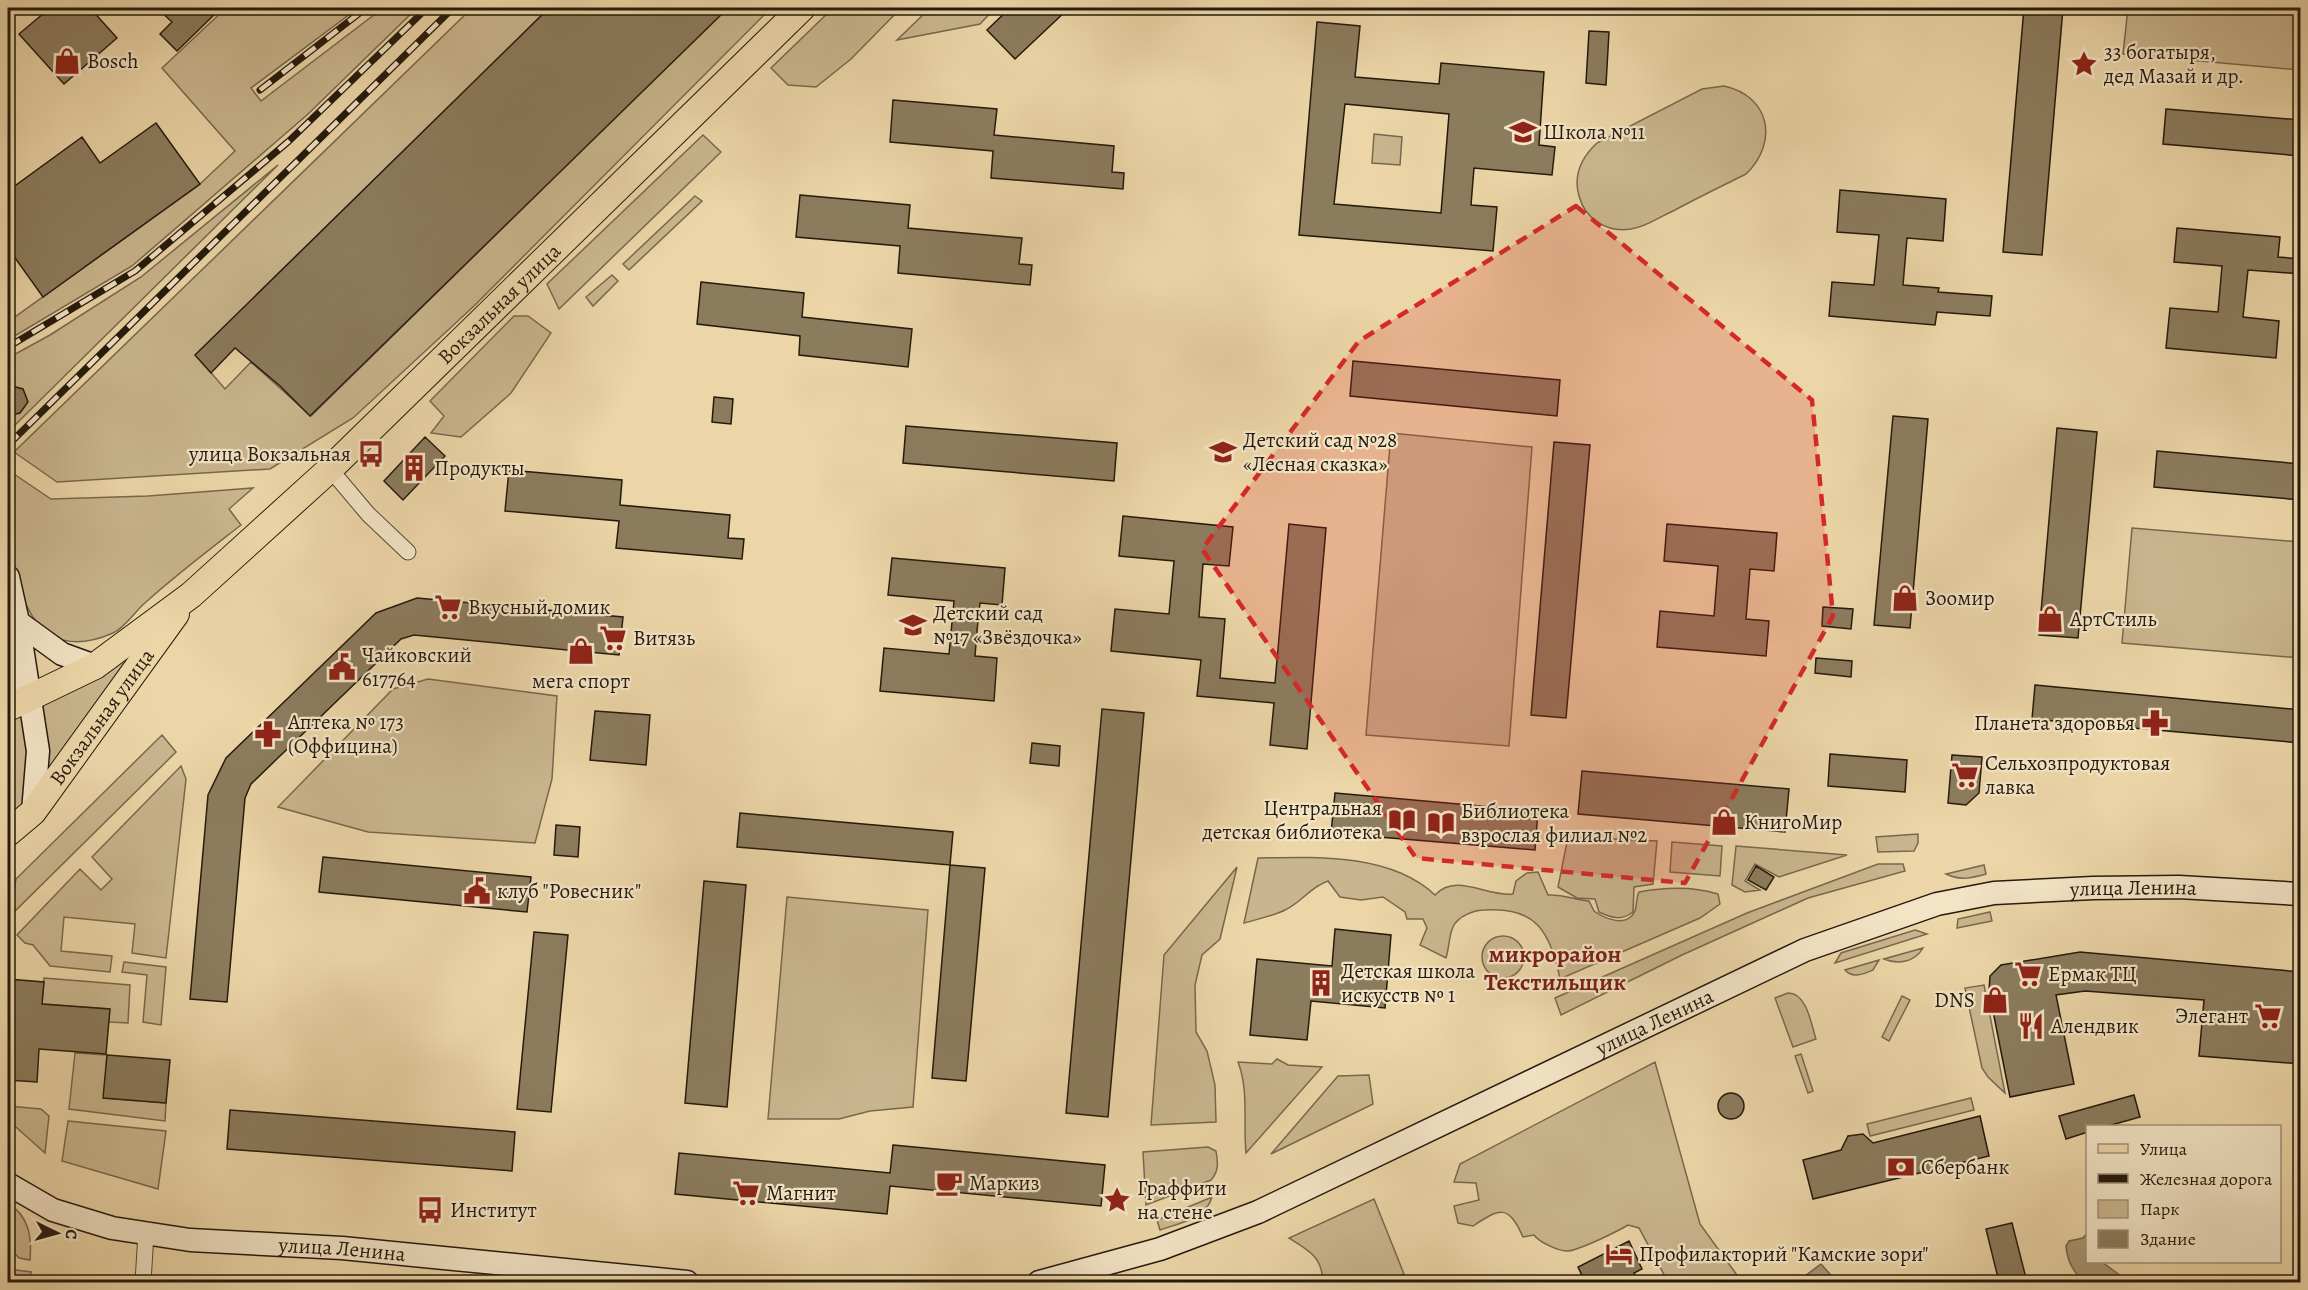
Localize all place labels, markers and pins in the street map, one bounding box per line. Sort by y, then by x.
place label: 33 богатыря, дед Мазай и др. [2103,38,2244,90]
shop icon: Bosch [52,46,82,76]
place label: Bosch [87,47,138,75]
place icon: 33 богатыря, дед Мазай и др. [2069,49,2099,79]
school or university icon: Школа №11 [1508,117,1538,147]
place label: Школа №11 [1543,118,1645,146]
place label: Детский сад №28 «Лесная сказка» [1243,426,1397,478]
school or university icon: Детский сад №28 «Лесная сказка» [1208,437,1238,467]
bus stop icon: улица Вокзальная [356,439,386,469]
place label: улица Вокзальная [188,440,351,468]
building icon: Продукты [399,453,429,483]
place label: Продукты [434,454,525,482]
shop icon: Зоомир [1890,583,1920,613]
place label: Зоомир [1925,584,1995,612]
supermarket icon: Вкусный домик [433,592,463,622]
place label: Вкусный домик [468,593,611,621]
place label: Детский сад №17 «Звёздочка» [933,599,1082,651]
shop icon: АртСтиль [2035,604,2065,634]
place label: АртСтиль [2069,605,2157,633]
school or university icon: Детский сад №17 «Звёздочка» [898,610,928,640]
supermarket icon: Витязь [598,623,628,653]
place label: Витязь [633,624,695,652]
shop icon: мега спорт [566,636,596,666]
place label: Чайковский 617764 [362,641,472,693]
public building icon: Чайковский 617764 [327,652,357,682]
place label: мега спорт [532,667,630,695]
place label: Аптека № 173 (Оффицина) [287,708,404,760]
pharmacy icon: Планета здоровья [2140,708,2170,738]
place label: Планета здоровья [1974,709,2135,737]
pharmacy icon: Аптека № 173 (Оффицина) [253,719,283,749]
place label: Сельхозпродуктовая лавка [1985,749,2171,801]
supermarket icon: Сельхозпродуктовая лавка [1950,760,1980,790]
place label: Центральная детская библиотека [1201,794,1382,846]
place label: Библиотека взрослая филиал №2 [1461,797,1647,849]
library icon: Центральная детская библиотека [1387,805,1417,835]
shop icon: КнигоМир [1709,807,1739,837]
library icon: Библиотека взрослая филиал №2 [1426,808,1456,838]
place label: КнигоМир [1744,808,1842,836]
public building icon: клуб "Ровесник" [462,876,492,906]
place label: клуб "Ровесник" [497,877,641,905]
place label: Детская школа искусств № 1 [1341,957,1476,1009]
supermarket icon: Ермак ТЦ [2013,959,2043,989]
place label: Ермак ТЦ [2048,960,2137,988]
building icon: Детская школа искусств № 1 [1306,968,1336,998]
shop icon: DNS [1980,985,2010,1015]
place label: DNS [1934,986,1975,1014]
supermarket icon: Элегант [2253,1001,2283,1031]
place label: Элегант [2175,1002,2248,1030]
restaurant icon: Алендвик [2016,1011,2046,1041]
place label: Алендвик [2050,1012,2139,1040]
bank icon: Сбербанк [1886,1152,1916,1182]
place label: Сбербанк [1921,1153,2009,1181]
cafe icon: Маркиз [934,1168,964,1198]
place label: Маркиз [969,1169,1040,1197]
place label: Граффити на стене [1137,1174,1227,1226]
supermarket icon: Магнит [731,1178,761,1208]
place label: Магнит [766,1179,836,1207]
place icon: Граффити на стене [1102,1185,1132,1215]
bus stop icon: Институт [415,1195,445,1225]
place label: Институт [450,1196,537,1224]
hotel icon: Профилакторий "Камские зори" [1604,1239,1634,1269]
place label: Профилакторий "Камские зори" [1639,1240,1928,1268]

